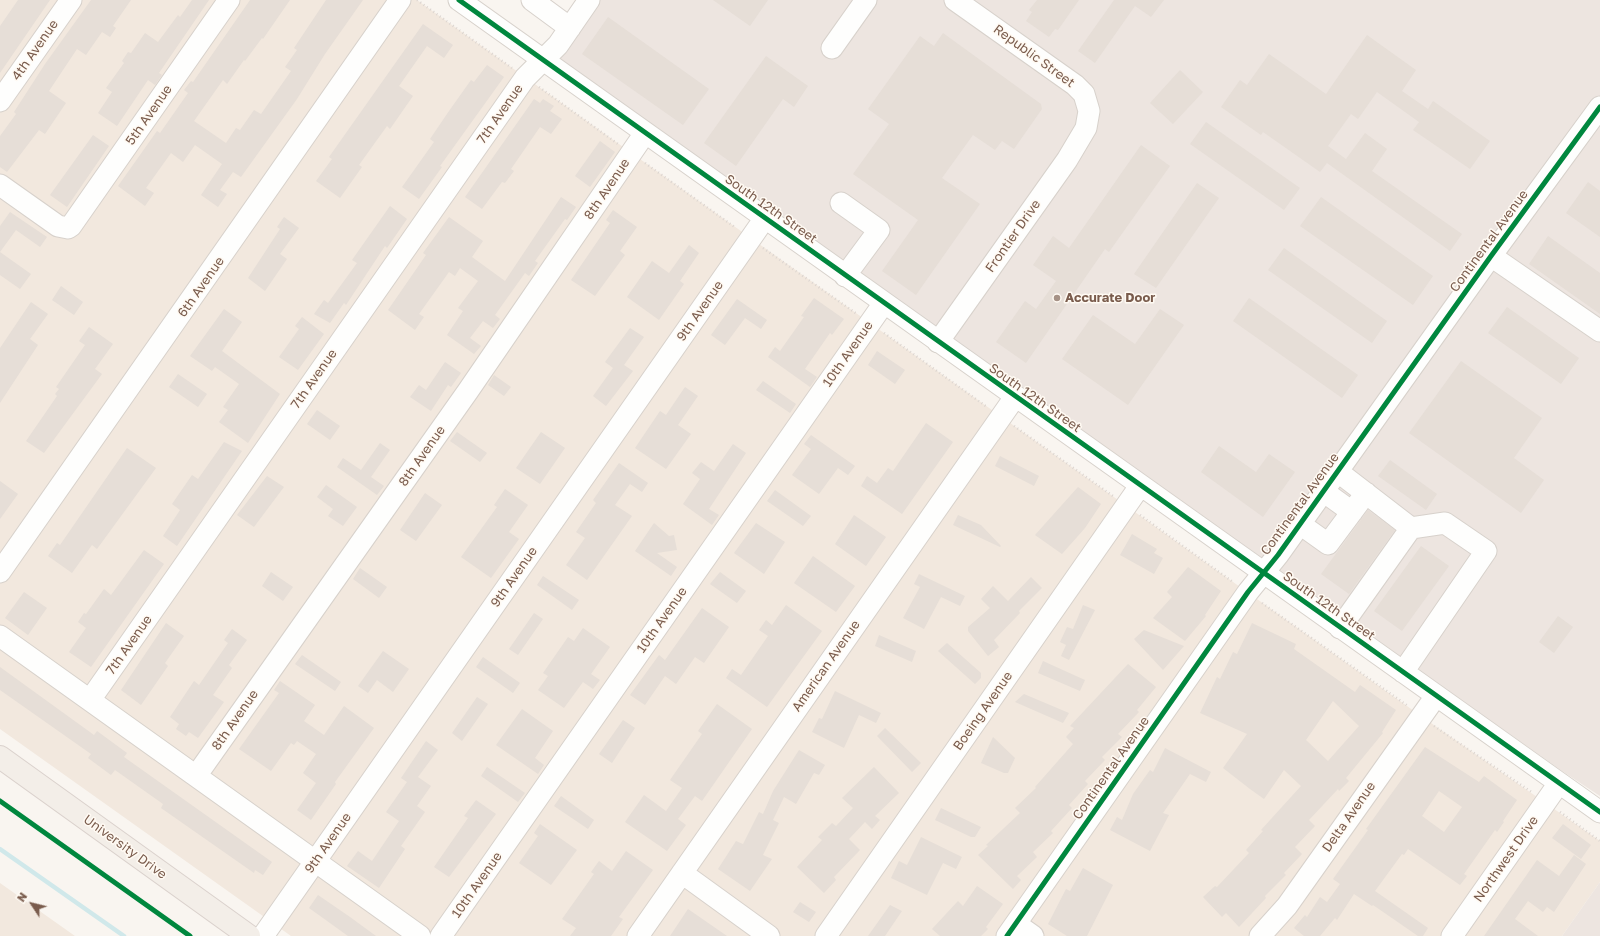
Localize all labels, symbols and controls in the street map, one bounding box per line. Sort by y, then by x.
street label: 4th Avenue [8,17,62,83]
street label: Republic Street [990,21,1078,91]
street label: 7th Avenue [474,81,526,147]
street label: 5th Avenue [123,82,175,148]
street label: 8th Avenue [581,156,633,222]
street label: South 12th Street [722,171,820,247]
street label: Continental Avenue [1447,187,1531,295]
street label: Frontier Drive [982,197,1044,275]
street label: 6th Avenue [174,254,228,320]
street label: 9th Avenue [673,278,727,344]
place label: Accurate Door [1065,290,1155,306]
marker: Accurate Door [1052,293,1062,303]
street label: 10th Avenue [820,318,876,390]
street label: 7th Avenue [288,346,340,412]
street label: South 12th Street [986,360,1084,436]
street label: 8th Avenue [395,423,449,489]
street label: Continental Avenue [1258,450,1342,558]
street label: 9th Avenue [487,544,541,610]
street label: South 12th Street [1280,568,1378,644]
street label: 10th Avenue [634,584,690,656]
street label: 7th Avenue [103,612,155,678]
street label: American Avenue [789,617,863,715]
street label: Boeing Avenue [950,669,1016,753]
street label: 8th Avenue [208,687,262,753]
street label: Continental Avenue [1069,713,1153,823]
street label: Delta Avenue [1319,779,1379,855]
street label: 9th Avenue [301,810,355,876]
street label: University Drive [80,812,170,882]
street label: Northwest Drive [1470,813,1542,905]
street label: 10th Avenue [449,849,505,921]
north arrow [12,884,52,924]
text: N [14,890,29,904]

